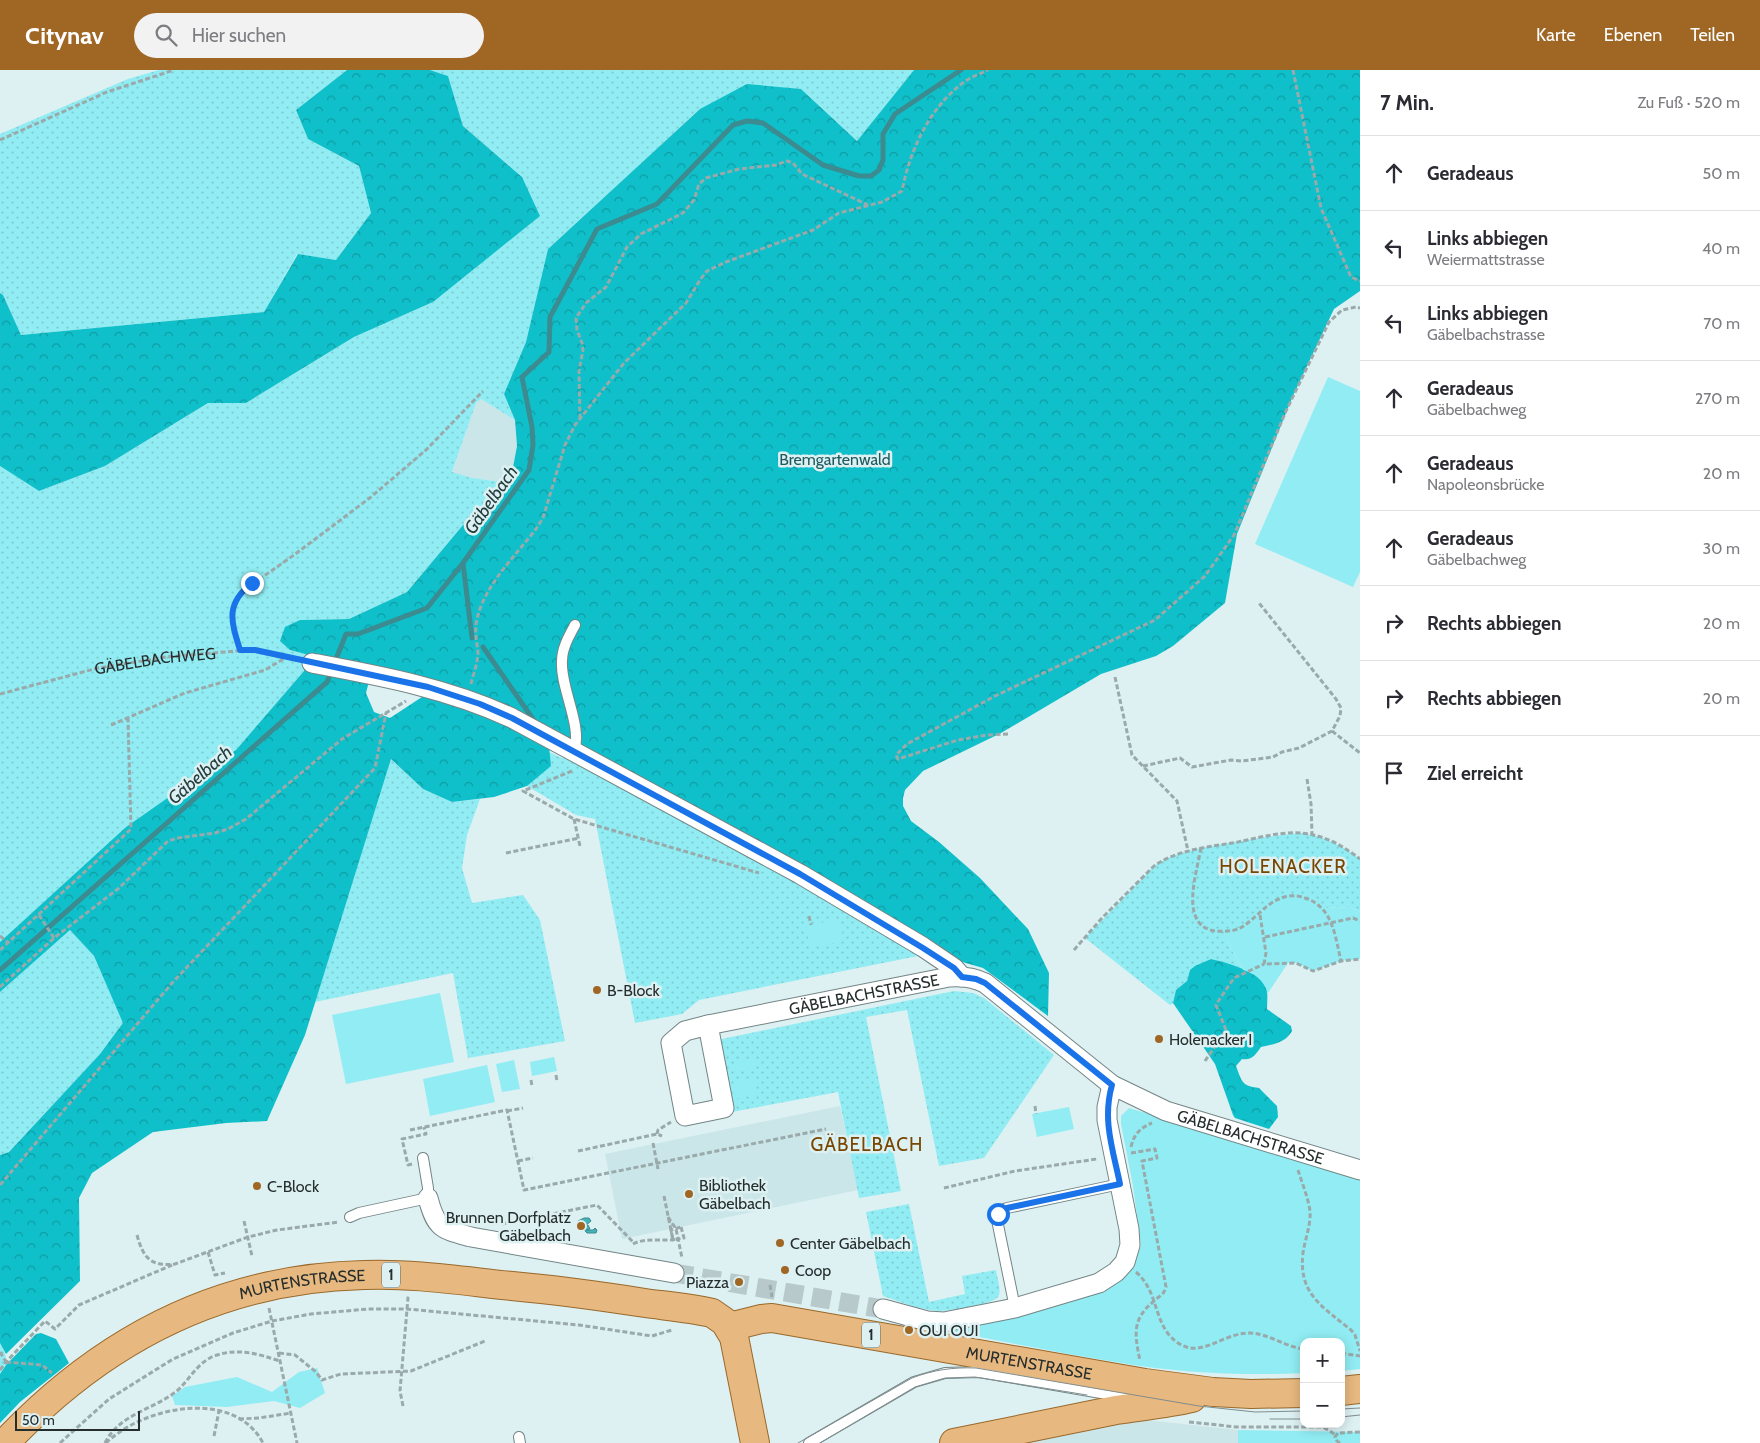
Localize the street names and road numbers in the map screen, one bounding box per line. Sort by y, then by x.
street label: GÄBELBACHWEG [93,643,216,678]
street label: GÄBELBACHSTRASSE [787,970,941,1018]
street label: GÄBELBACHSTRASSE [1175,1105,1326,1168]
road number: 1 [382,1262,400,1288]
street label: MURTENSTRASSE [237,1265,366,1303]
road number: 1 [862,1322,880,1348]
street label: MURTENSTRASSE [965,1342,1094,1383]

